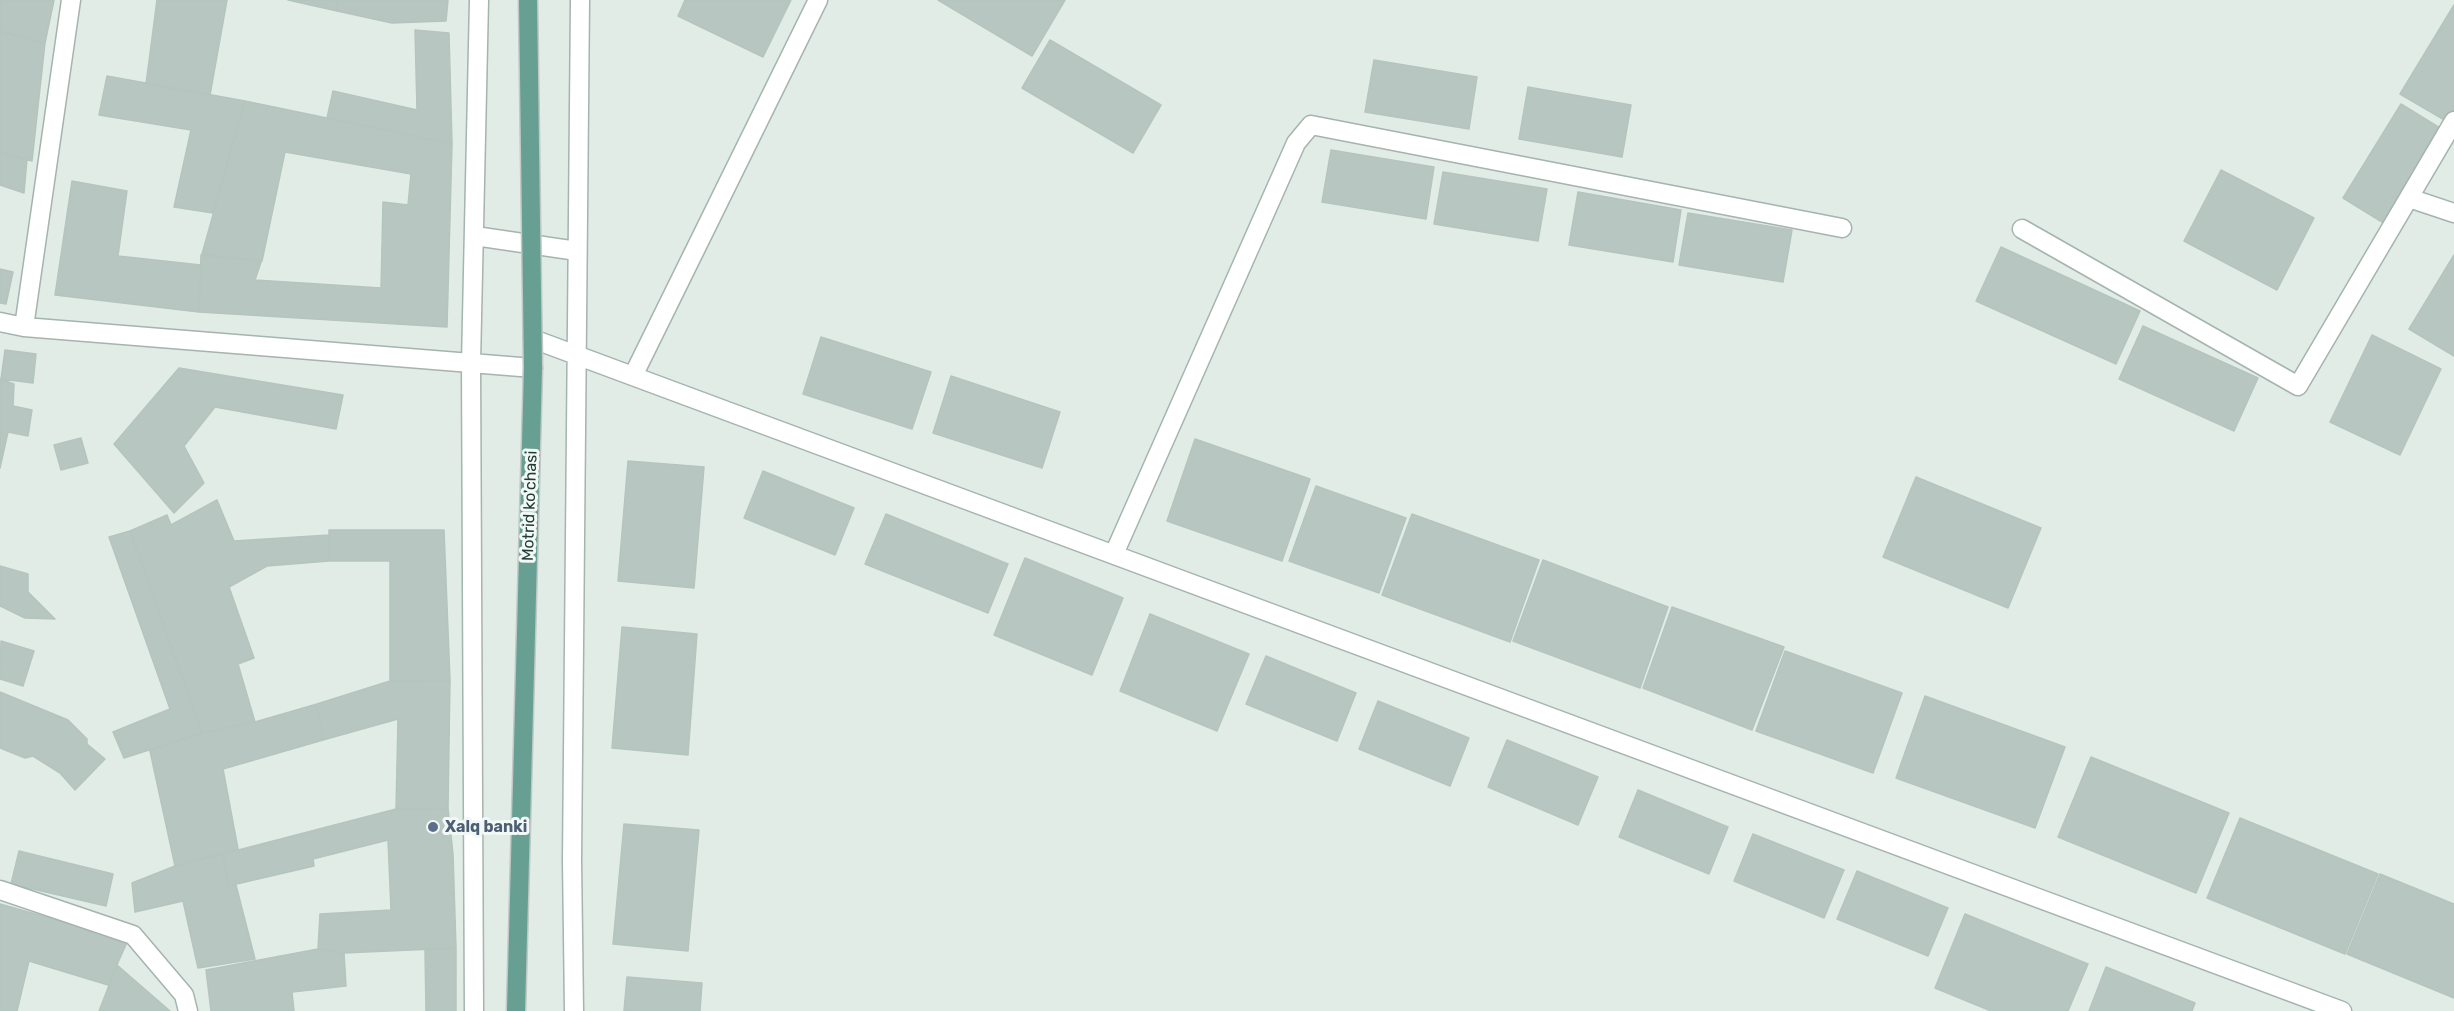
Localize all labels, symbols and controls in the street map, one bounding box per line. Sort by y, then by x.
street label: Motrid ko'chasi [518,450,542,562]
place label: Xalq banki [445,817,527,837]
marker: Xalq banki [426,820,440,834]

